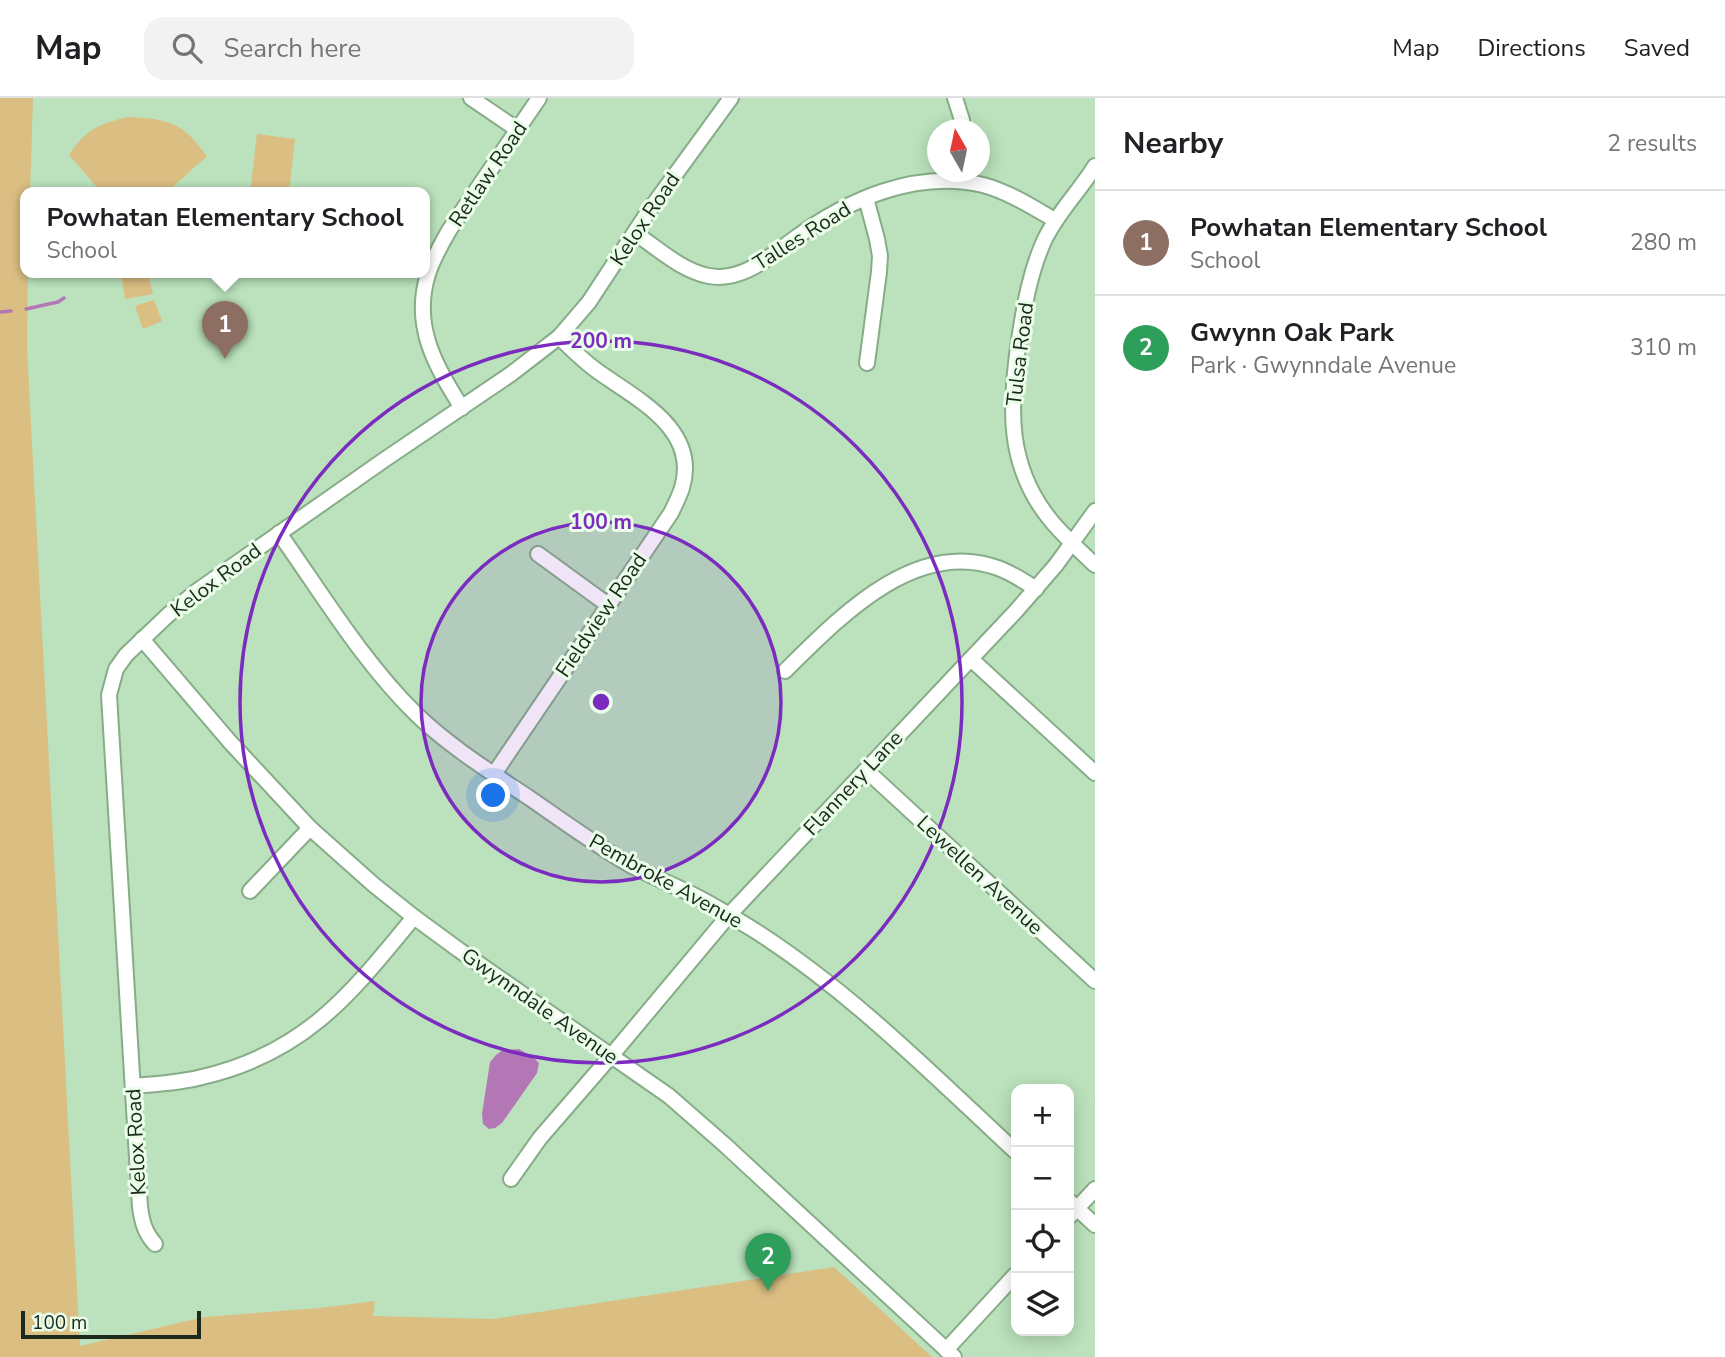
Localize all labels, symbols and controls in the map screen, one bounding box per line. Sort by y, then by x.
search box [144,17,634,80]
text: Map [35,26,102,71]
icon: search [168,29,206,67]
text: Search here [224,31,361,66]
text: Map [1392,32,1439,64]
text: Directions [1477,32,1586,64]
text: Saved [1624,32,1690,64]
street label: Retlaw Road [442,116,534,232]
north arrow [927,119,990,182]
text: Nearby [1123,123,1223,164]
text: 2 results [1607,128,1697,159]
street label: Kelox Road [604,167,686,271]
popup [20,187,430,278]
street label: Talles Road [748,195,856,277]
text: Powhatan Elementary School [47,200,403,235]
text: Powhatan Elementary School [1190,210,1547,245]
text: 1 [1139,227,1153,258]
text: 280 m [1630,227,1697,258]
text: School [47,235,117,266]
text: School [1190,245,1260,276]
street label: Tulsa Road [1000,300,1040,408]
pin: 1 [202,301,248,359]
text: Gwynn Oak Park [1190,315,1394,350]
text: 200 m [570,327,632,355]
text: 2 [1139,332,1153,363]
text: 310 m [1630,332,1697,363]
text: Park · Gwynndale Avenue [1190,350,1456,381]
text: 100 m [570,508,632,536]
street label: Kelox Road [165,537,267,623]
street label: Fieldview Road [549,547,653,683]
centre of rings [589,690,613,714]
street label: Flannery Lane [797,725,909,841]
your location [476,778,510,812]
street label: Lewellen Avenue [911,809,1049,941]
street label: Pembroke Avenue [584,827,748,935]
street label: Gwynndale Avenue [456,941,624,1071]
map controls [1011,1084,1074,1336]
button: + [1011,1084,1074,1147]
street label: Kelox Road [119,1088,153,1196]
button: − [1011,1147,1074,1210]
button: locate [1011,1210,1074,1273]
pin: 2 [745,1233,791,1291]
button: layers [1011,1273,1074,1336]
scale bar [21,1308,201,1340]
text: 100 m [32,1310,87,1336]

